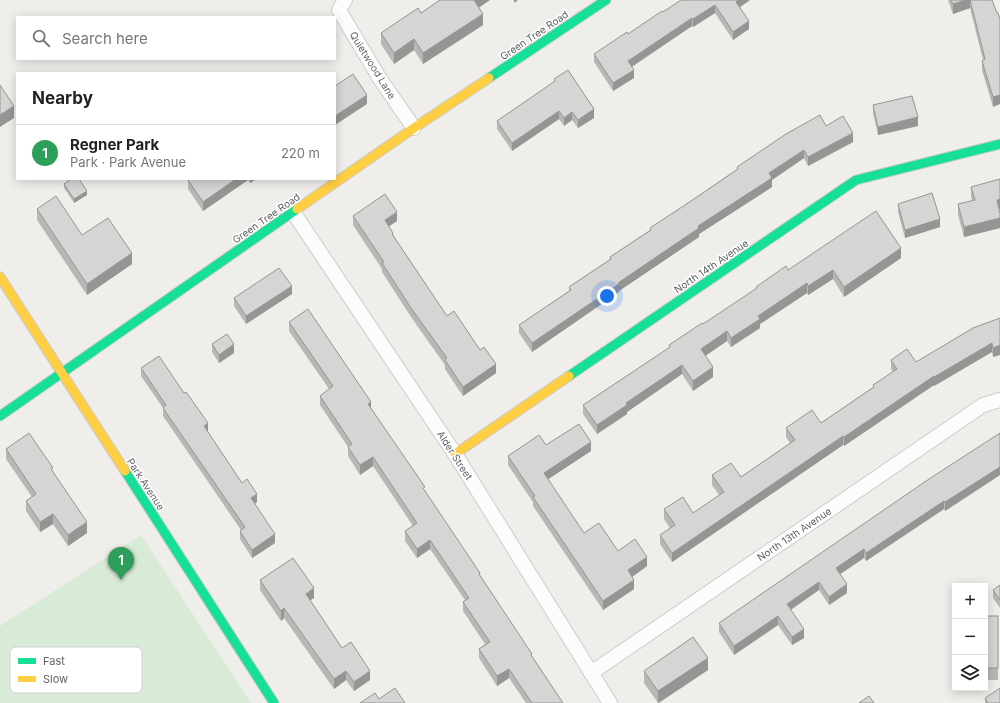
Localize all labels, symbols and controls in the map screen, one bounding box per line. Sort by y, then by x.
street label: Green Tree Road [498,8,570,62]
search box [16,16,336,60]
icon: search [30,27,52,49]
text: Search here [62,29,148,48]
street label: Quietwood Lane [347,29,399,101]
text: Nearby [32,88,93,108]
text: Regner Park [70,135,159,154]
text: 1 [42,145,48,161]
text: 220 m [281,145,320,161]
text: Park · Park Avenue [70,154,186,170]
street label: Green Tree Road [230,190,302,246]
street label: North 14th Avenue [672,237,751,295]
your location [597,286,617,306]
street label: Alder Street [435,428,476,482]
street label: Park Avenue [125,456,167,512]
street label: North 13th Avenue [755,505,833,563]
pin: 1 [108,547,134,580]
map controls [952,583,988,691]
button: + [952,583,988,619]
button: − [952,619,988,655]
legend [10,647,142,693]
text: Fast [43,654,65,668]
button: layers [952,655,988,691]
text: Slow [43,672,68,686]

